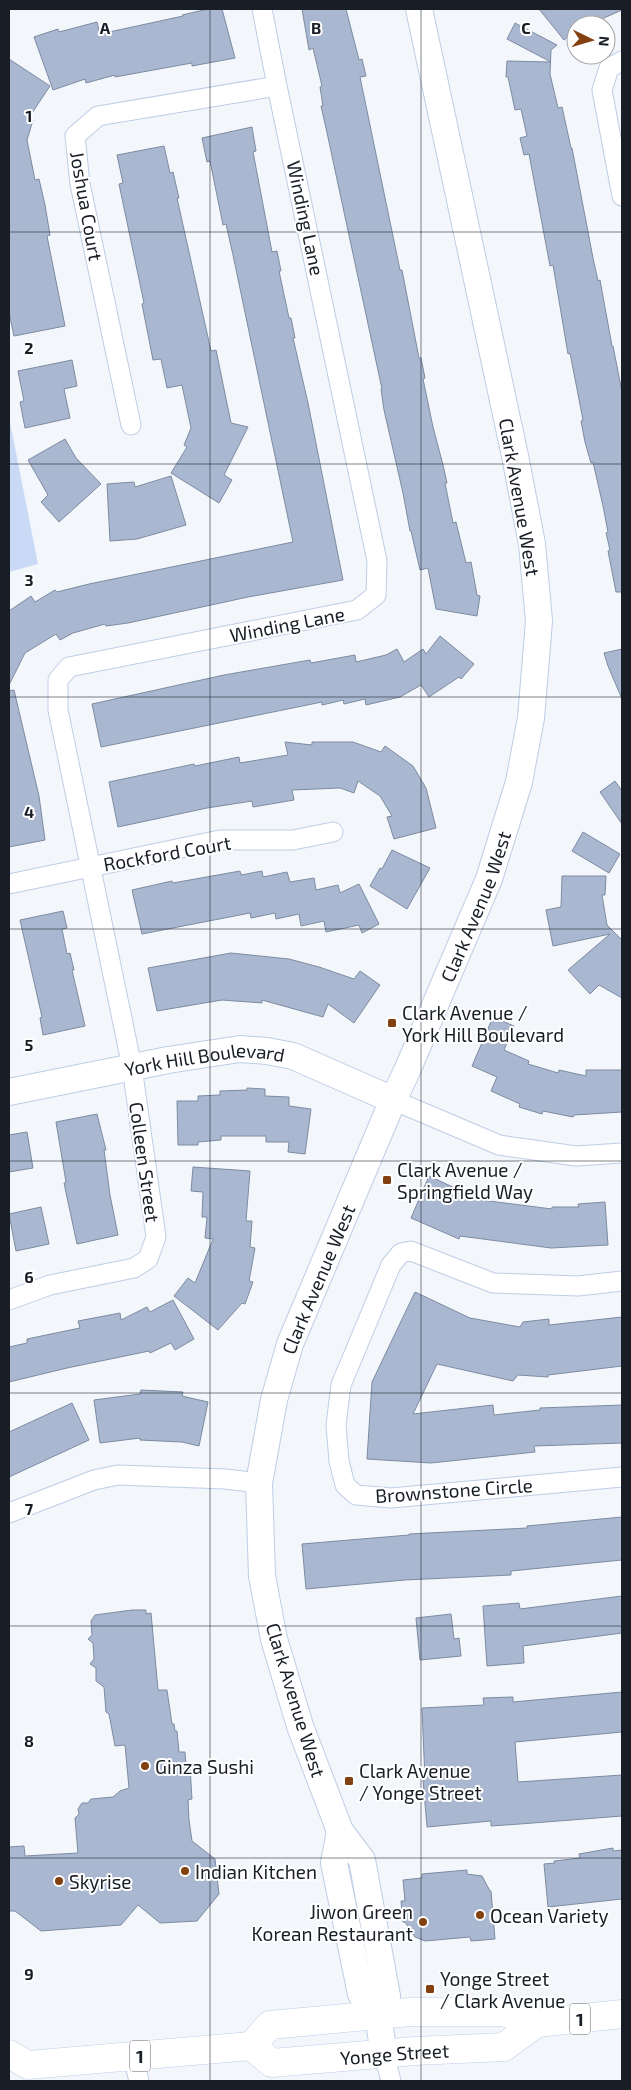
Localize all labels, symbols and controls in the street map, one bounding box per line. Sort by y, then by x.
north arrow [566,15,616,65]
text: A [100,18,111,37]
text: B [311,18,321,37]
text: C [521,18,531,37]
text: N [596,35,613,47]
text: 1 [26,106,32,125]
street label: Joshua Court [66,149,108,263]
street label: Winding Lane [283,159,329,277]
text: 2 [24,338,34,357]
street label: Clark Avenue West [495,416,545,578]
text: 3 [24,570,34,589]
street label: Winding Lane [228,602,346,646]
text: 4 [24,802,34,821]
street label: Clark Avenue West [435,828,515,985]
street label: Rockford Court [101,830,233,876]
place label: Clark Avenue / York Hill Boulevard [402,1001,564,1046]
marker: Clark Avenue / York Hill Boulevard [386,1017,398,1029]
text: 5 [25,1035,34,1054]
street label: York Hill Boulevard [122,1037,287,1080]
street label: Colleen Street [125,1100,165,1224]
place label: Clark Avenue / Springfield Way [397,1158,533,1203]
marker: Clark Avenue / Springfield Way [381,1174,393,1186]
street label: Clark Avenue West [276,1201,359,1356]
text: 6 [24,1267,34,1286]
street label: Brownstone Circle [374,1473,534,1507]
text: 7 [25,1499,34,1518]
street label: Clark Avenue West [262,1620,330,1780]
text: 8 [24,1731,34,1750]
place label: Ginza Sushi [155,1755,254,1778]
place label: Clark Avenue / Yonge Street [359,1759,482,1804]
marker: Ginza Sushi [139,1760,151,1772]
marker: Clark Avenue / Yonge Street [343,1775,355,1787]
place label: Indian Kitchen [195,1860,317,1883]
marker: Indian Kitchen [179,1865,191,1877]
place label: Skyrise [69,1870,132,1893]
marker: Skyrise [53,1875,65,1887]
place label: Jiwon Green Korean Restaurant [252,1900,413,1945]
place label: Ocean Variety [490,1904,609,1927]
marker: Ocean Variety [474,1909,486,1921]
marker: Jiwon Green Korean Restaurant [417,1916,429,1928]
text: 9 [24,1964,34,1983]
place label: Yonge Street / Clark Avenue [440,1967,566,2012]
marker: Yonge Street / Clark Avenue [424,1983,436,1995]
road number: 1 [570,2004,590,2035]
street label: Yonge Street [339,2038,450,2069]
road number: 1 [130,2040,150,2072]

